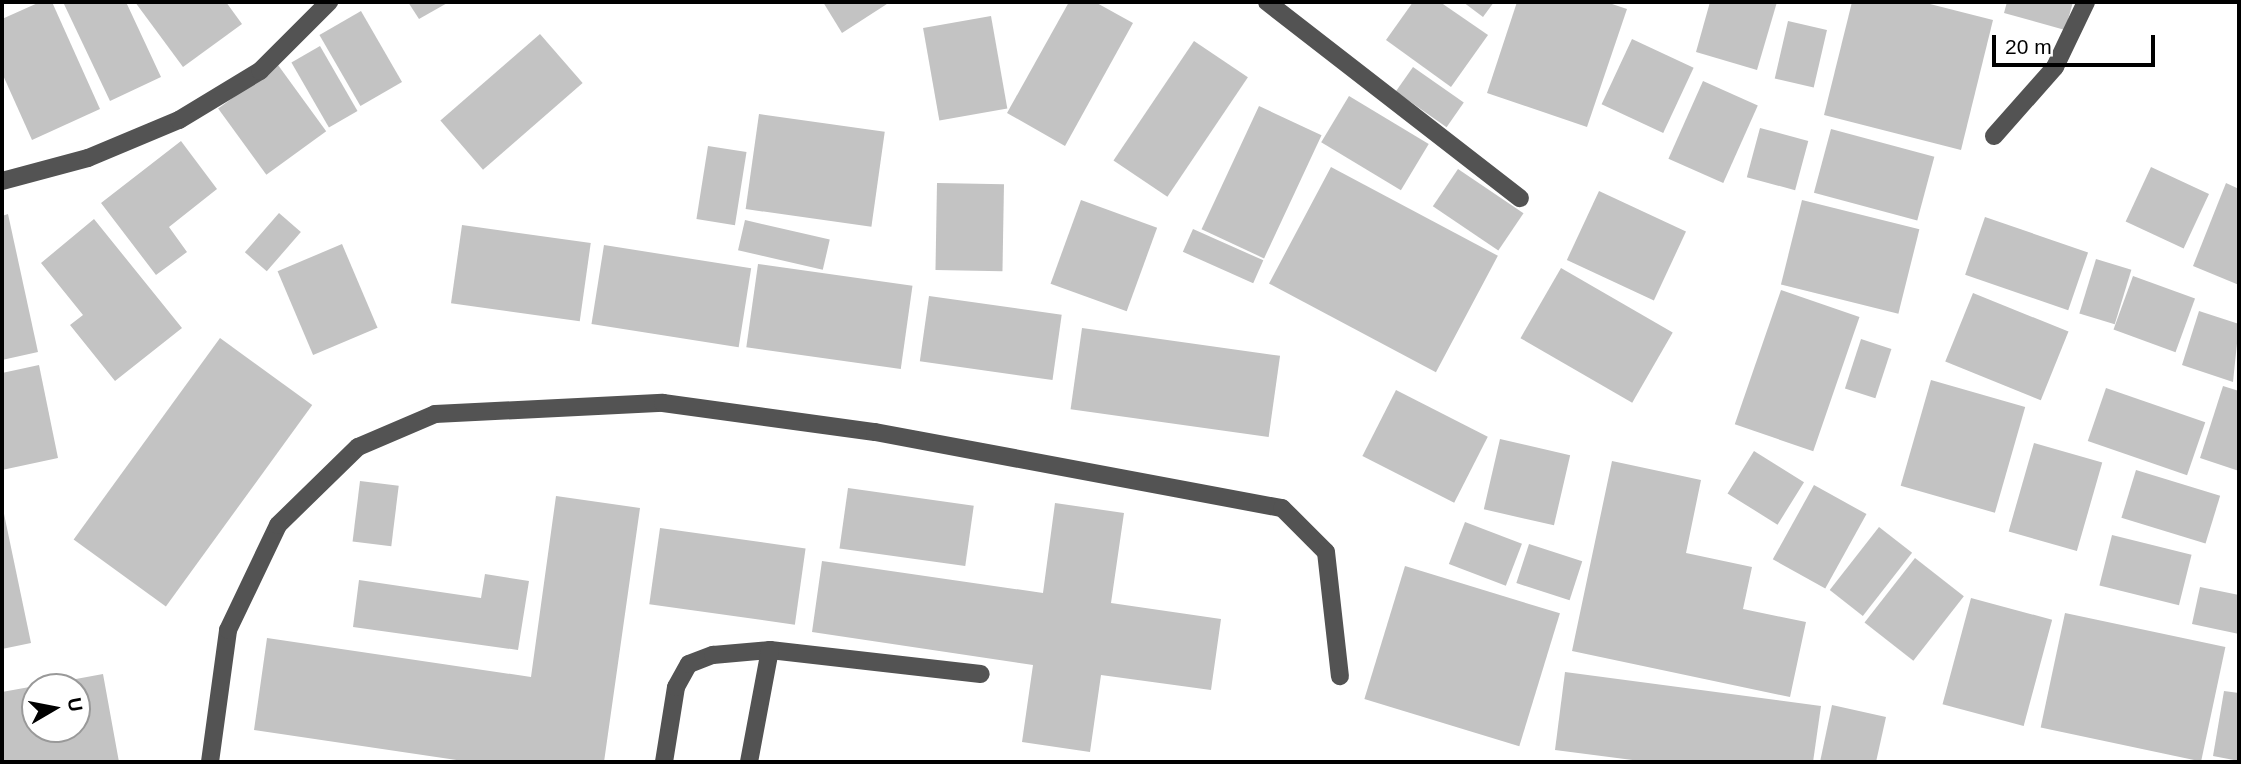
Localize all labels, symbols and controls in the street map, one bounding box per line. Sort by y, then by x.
scale bar [1996,21,2159,65]
text: 20 m [2005,35,2052,58]
north arrow [21,673,91,743]
text: U [64,696,87,713]

